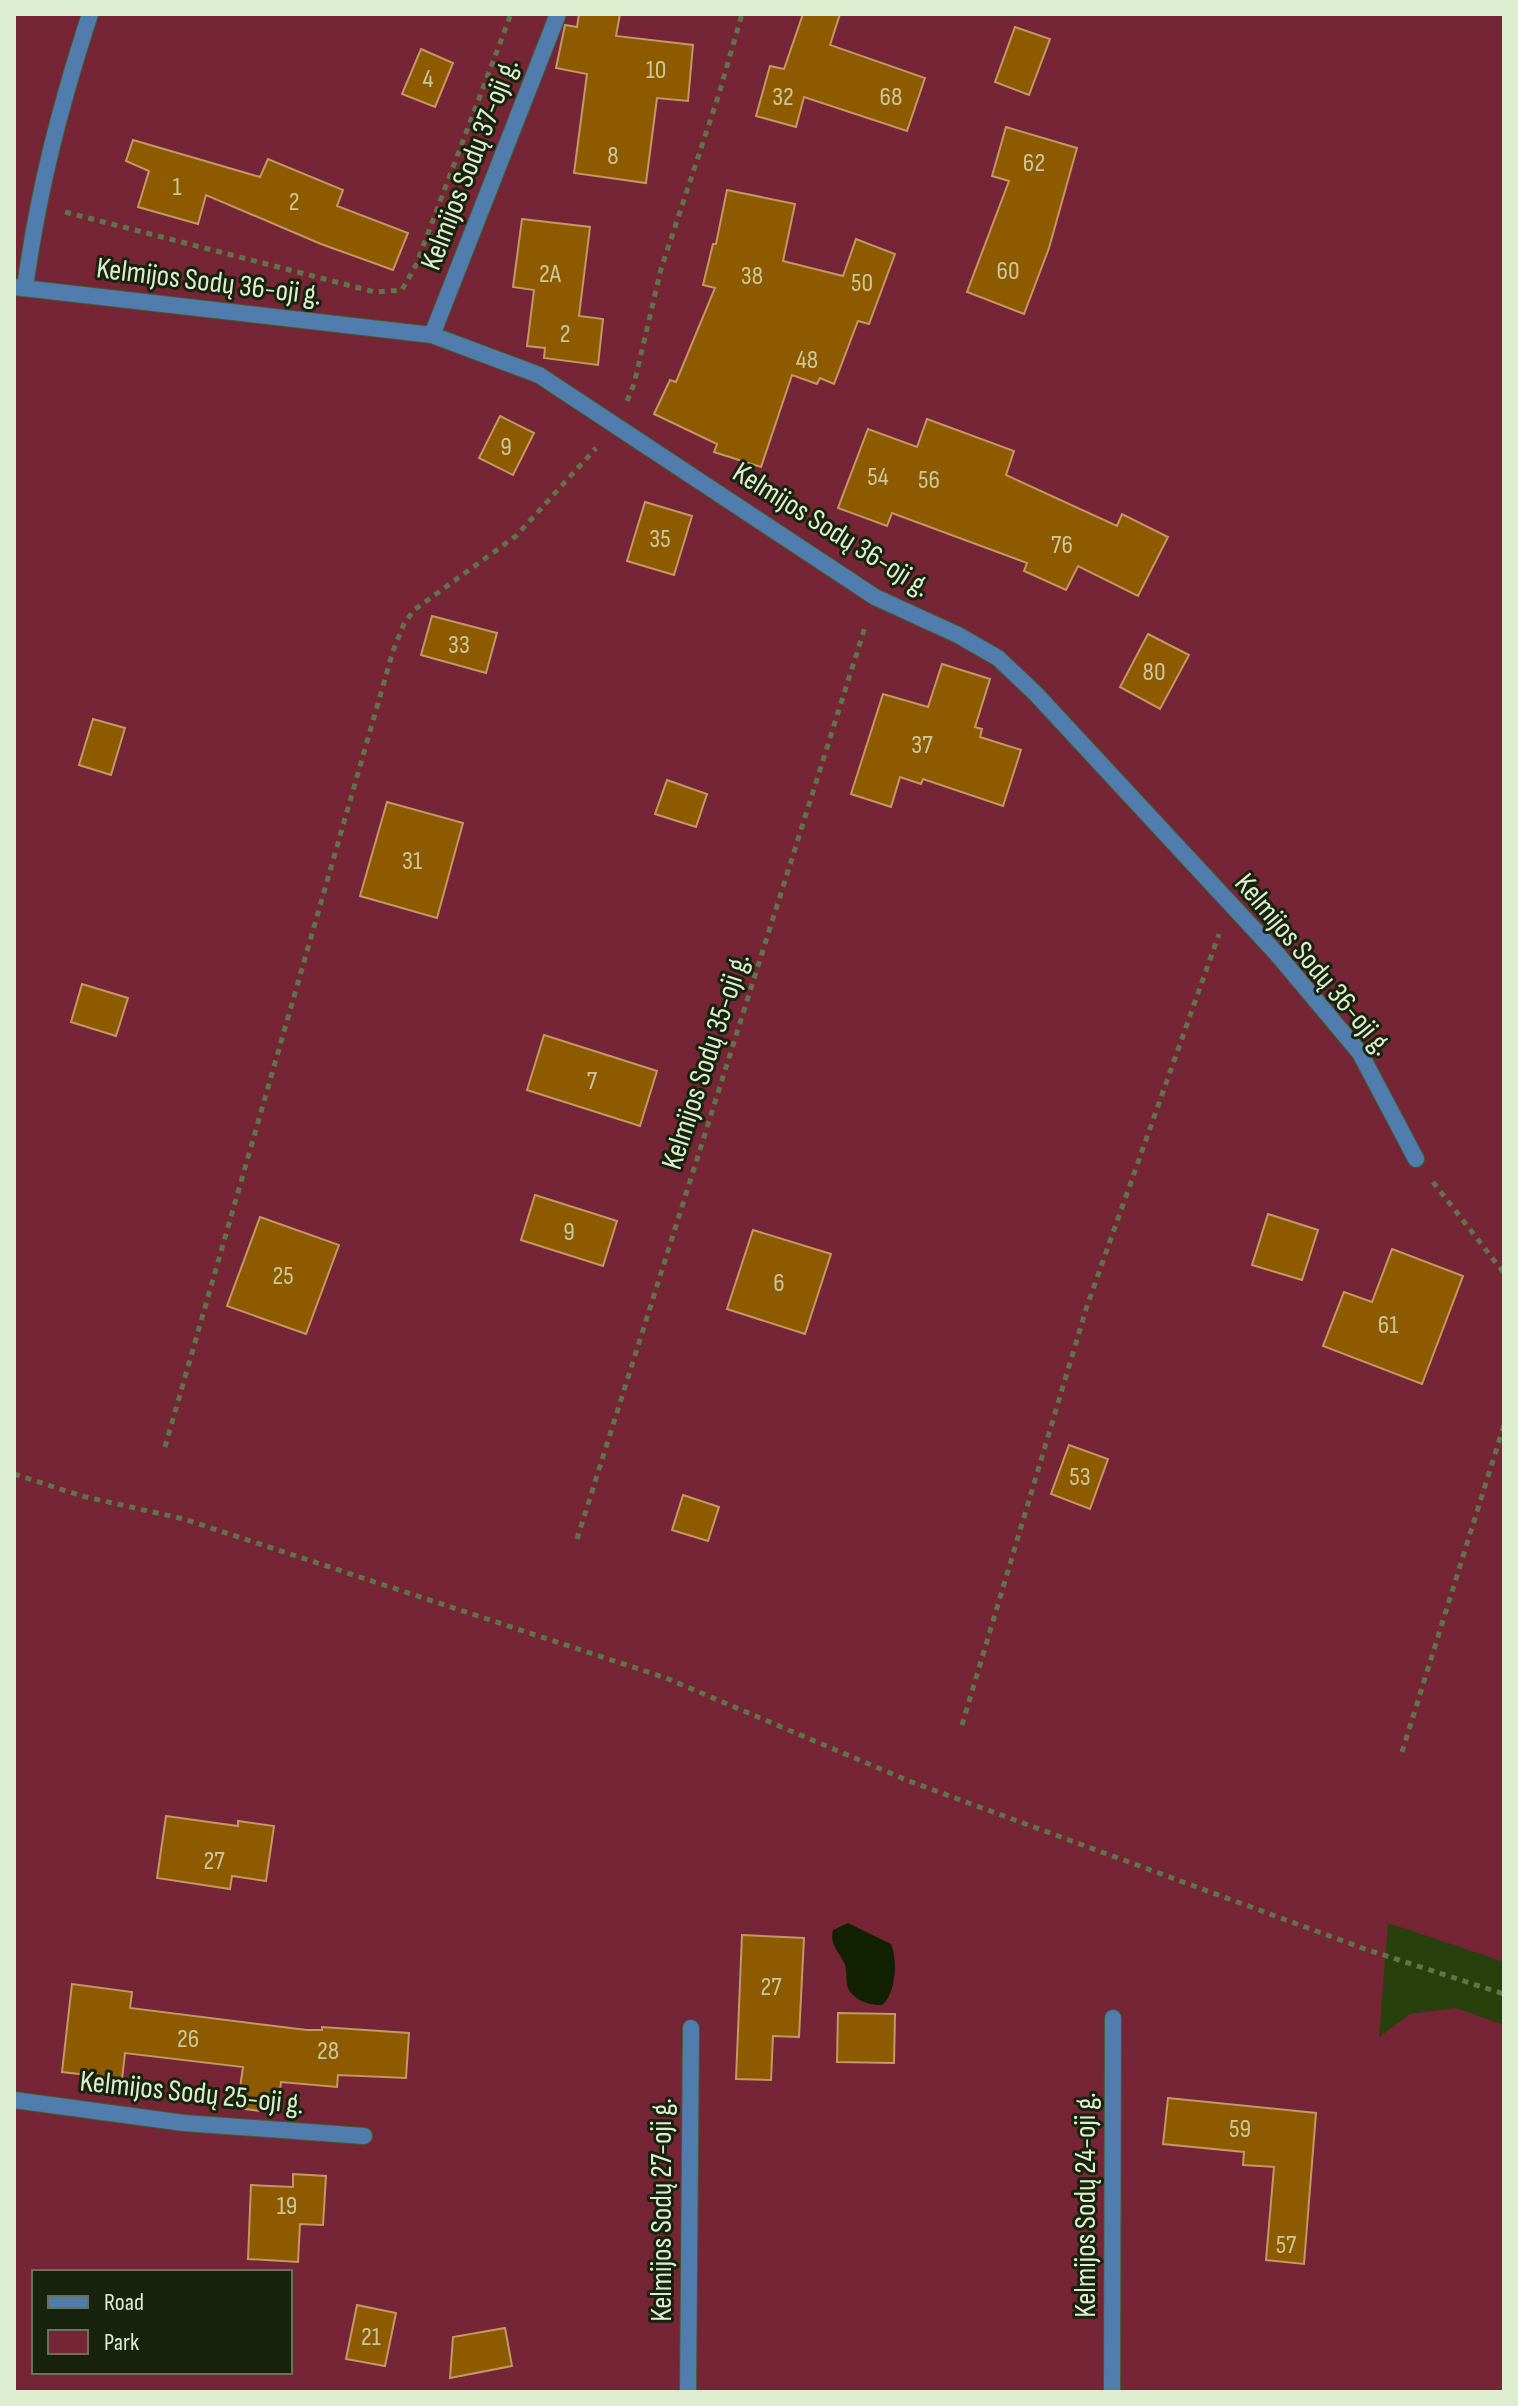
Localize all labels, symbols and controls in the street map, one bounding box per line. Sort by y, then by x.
street label: Kelmijos Sodų 37-oji g. [413,53,527,275]
house number: 10 [646,55,666,86]
house number: 4 [423,64,434,95]
house number: 32 [772,82,794,113]
house number: 68 [880,82,902,113]
house number: 8 [607,141,619,172]
house number: 62 [1023,148,1045,179]
house number: 1 [172,172,182,203]
house number: 2 [289,187,299,218]
street label: Kelmijos Sodų 36-oji g. [94,250,323,314]
house number: 60 [997,256,1019,287]
house number: 2A [539,259,562,290]
house number: 38 [741,261,763,292]
house number: 50 [851,268,873,299]
house number: 2 [560,319,570,350]
house number: 48 [796,345,818,376]
house number: 9 [500,432,512,463]
street label: Kelmijos Sodų 36-oji g. [726,455,937,605]
house number: 54 [867,462,889,493]
house number: 56 [918,465,940,496]
house number: 35 [649,524,671,555]
house number: 76 [1051,530,1073,561]
house number: 33 [448,630,470,661]
house number: 80 [1143,657,1165,688]
house number: 37 [911,730,933,761]
house number: 31 [402,846,422,877]
street label: Kelmijos Sodų 36-oji g. [1227,866,1400,1063]
street label: Kelmijos Sodų 35-oji g. [654,949,758,1174]
house number: 7 [587,1066,598,1097]
house number: 9 [563,1217,575,1248]
house number: 25 [272,1261,294,1292]
house number: 6 [773,1268,785,1299]
house number: 61 [1378,1310,1398,1341]
house number: 53 [1069,1462,1091,1493]
house number: 27 [203,1846,225,1877]
house number: 27 [760,1972,782,2003]
house number: 26 [177,2024,199,2055]
house number: 28 [317,2036,339,2067]
street label: Kelmijos Sodų 25-oji g. [78,2063,306,2123]
street label: Kelmijos Sodų 24-oji g. [1068,2092,1104,2318]
street label: Kelmijos Sodų 27-oji g. [644,2098,680,2322]
house number: 59 [1229,2114,1251,2145]
house number: 19 [277,2191,297,2222]
house number: 57 [1276,2230,1297,2261]
legend [32,2270,292,2374]
text: Road [104,2288,144,2317]
house number: 21 [361,2322,381,2353]
text: Park [104,2328,139,2357]

